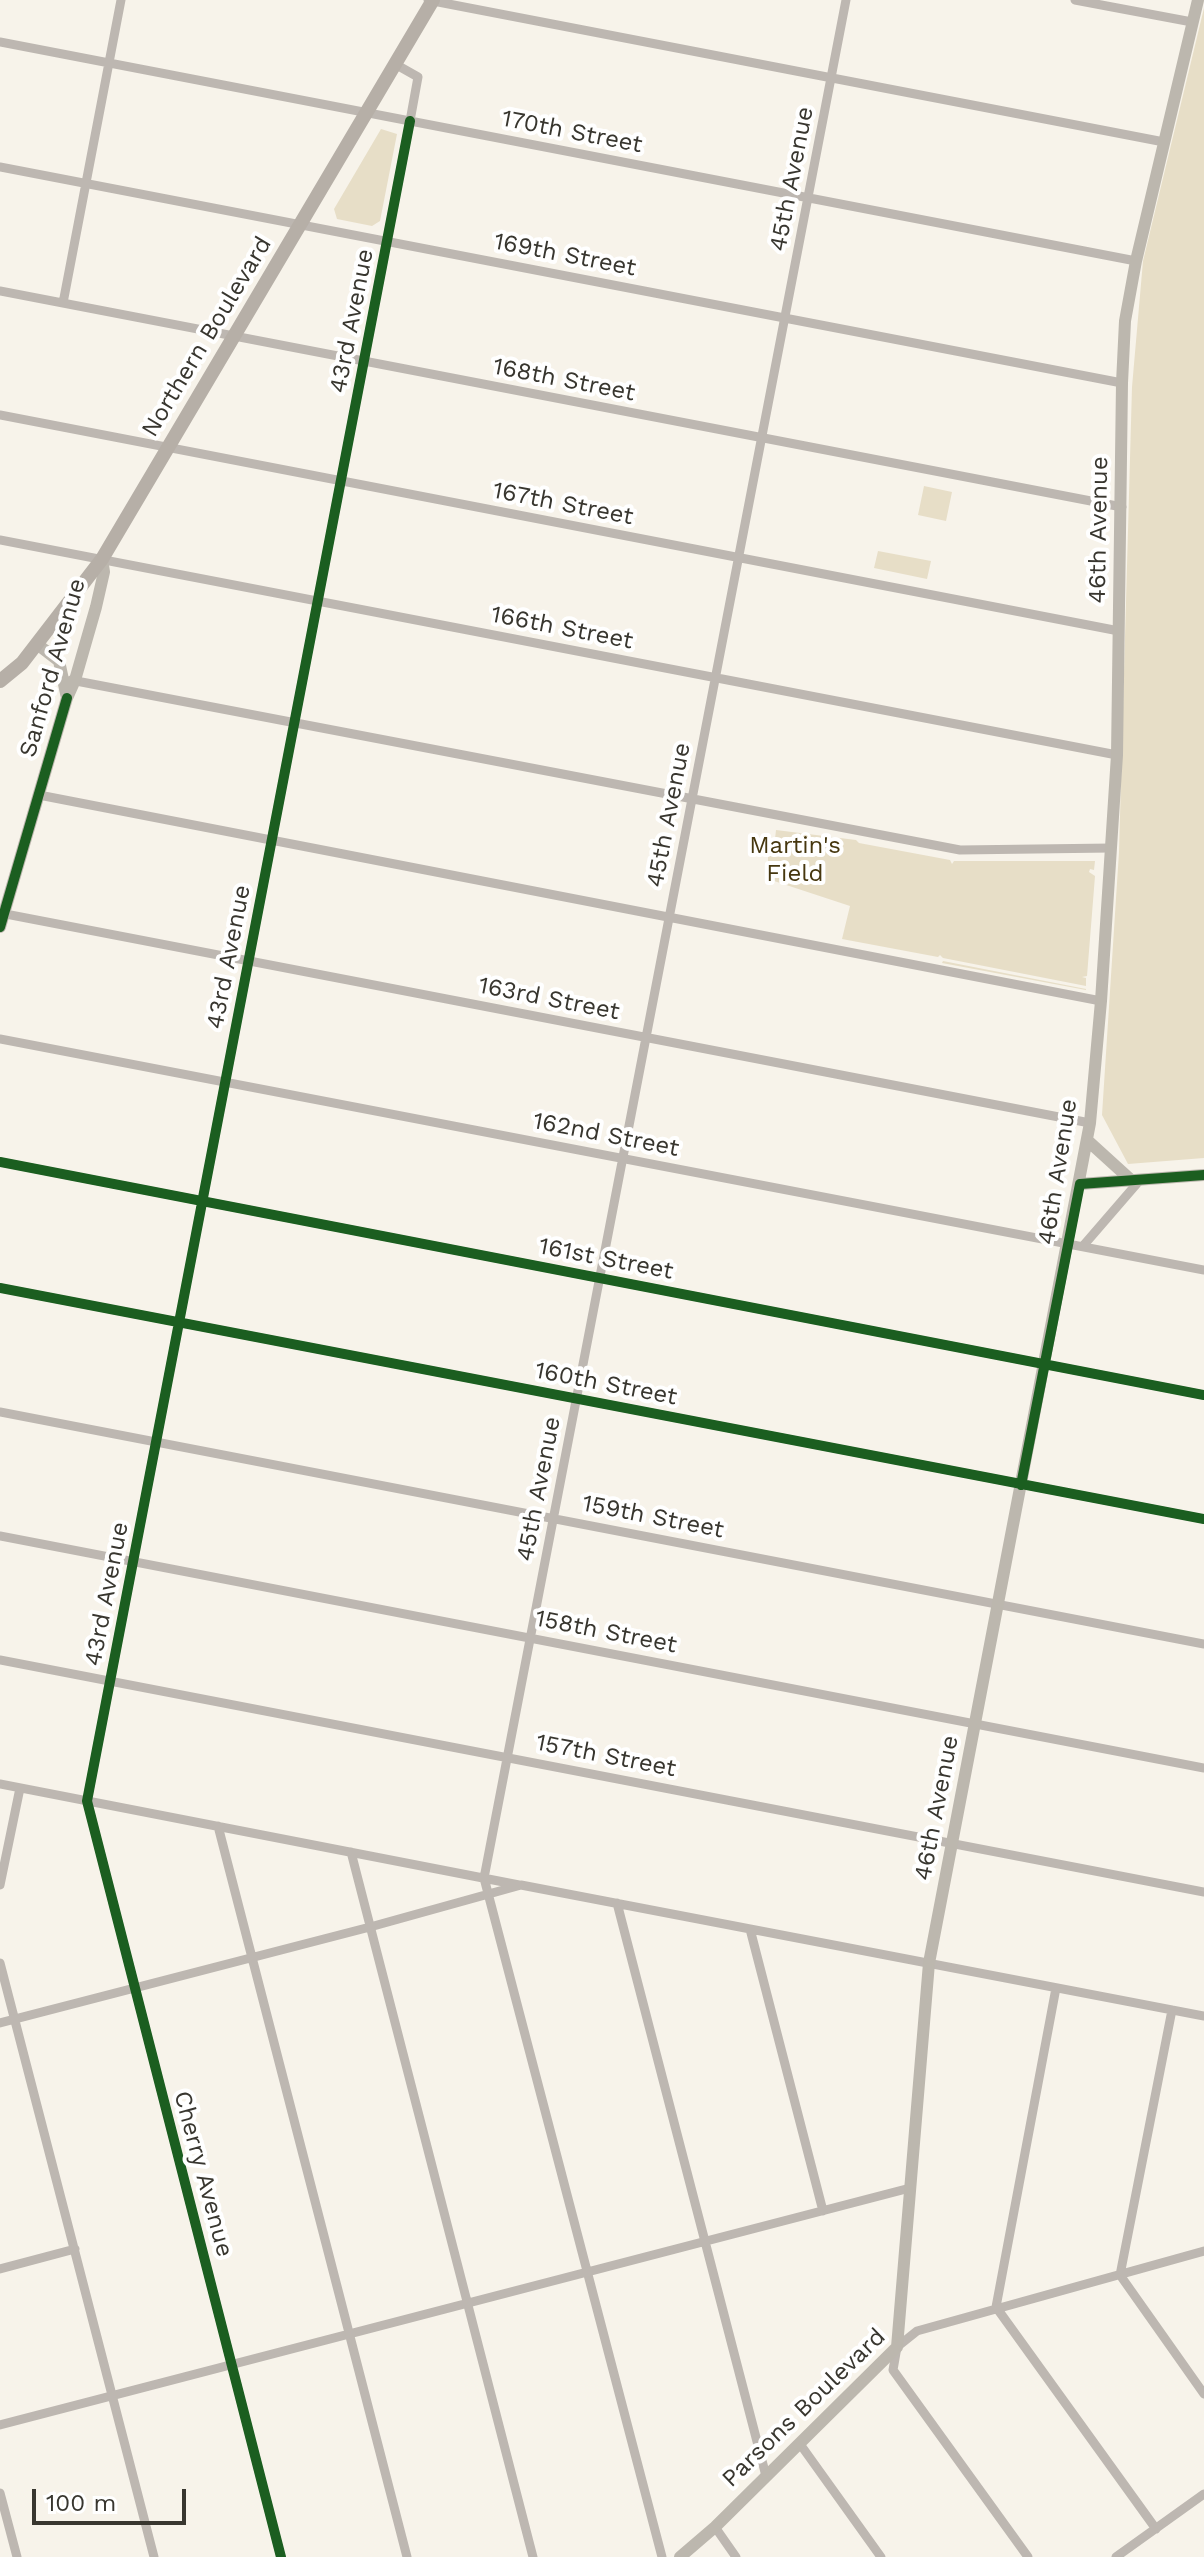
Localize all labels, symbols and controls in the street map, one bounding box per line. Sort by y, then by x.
street label: 170th Street [499,104,645,160]
street label: 45th Avenue [764,104,820,254]
street label: 169th Street [492,227,638,283]
street label: Northern Boulevard [136,232,278,442]
street label: 43rd Avenue [324,247,380,395]
street label: 168th Street [491,352,637,408]
street label: 46th Avenue [1083,456,1115,604]
street label: 167th Street [490,476,636,532]
street label: Sanford Avenue [14,575,92,761]
street label: 166th Street [489,600,635,656]
street label: 45th Avenue [641,740,697,890]
park label: Martin's Field [749,832,841,888]
street label: 43rd Avenue [201,883,257,1031]
street label: 163rd Street [476,971,622,1027]
street label: 46th Avenue [1032,1097,1084,1247]
street label: 162nd Street [530,1107,682,1163]
street label: 161st Street [536,1232,676,1286]
street label: 160th Street [532,1356,680,1412]
street label: 45th Avenue [511,1414,567,1564]
street label: 159th Street [580,1489,726,1545]
street label: 43rd Avenue [79,1520,135,1668]
street label: 158th Street [533,1604,679,1660]
street label: 157th Street [533,1728,679,1784]
street label: 46th Avenue [909,1733,965,1883]
street label: Cherry Avenue [167,2088,239,2260]
street label: Parsons Boulevard [716,2323,892,2493]
scale bar [36,2473,190,2523]
text: 100 m [46,2489,116,2517]

